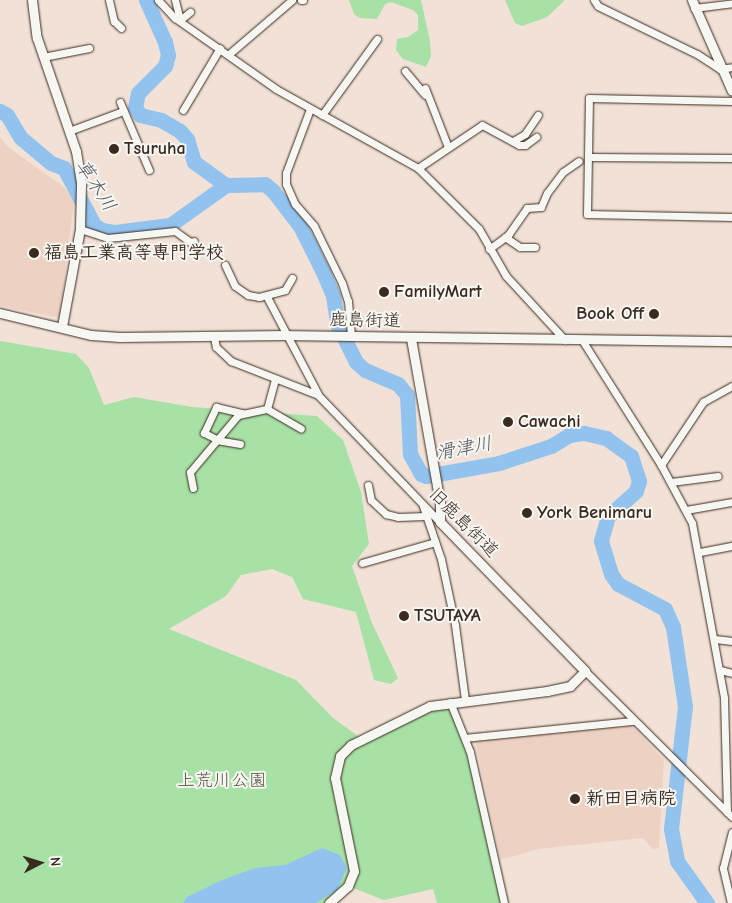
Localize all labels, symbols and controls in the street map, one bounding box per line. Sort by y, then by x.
place label: Tsuruha [124,138,186,160]
marker: Tsuruha [108,143,120,155]
water label: 草木川 [70,156,120,216]
place label: 福島工業高等専門学校 [44,242,224,264]
marker: 福島工業高等専門学校 [28,247,40,259]
place label: FamilyMart [394,281,482,303]
marker: FamilyMart [378,286,390,298]
place label: Book Off [576,303,644,325]
marker: Book Off [648,308,660,320]
street label: 鹿島街道 [329,310,401,332]
place label: Cawachi [518,411,581,433]
marker: Cawachi [502,416,514,428]
water label: 滑津川 [434,432,494,466]
street label: 旧鹿島街道 [424,484,502,562]
place label: York Benimaru [537,502,652,524]
marker: York Benimaru [521,507,533,519]
place label: TSUTAYA [414,605,481,627]
marker: TSUTAYA [398,610,410,622]
park label: 上荒川公園 [177,770,267,792]
place label: 新田目病院 [586,788,676,810]
marker: 新田目病院 [568,792,582,806]
north arrow [15,838,65,888]
text: N [47,856,64,867]

